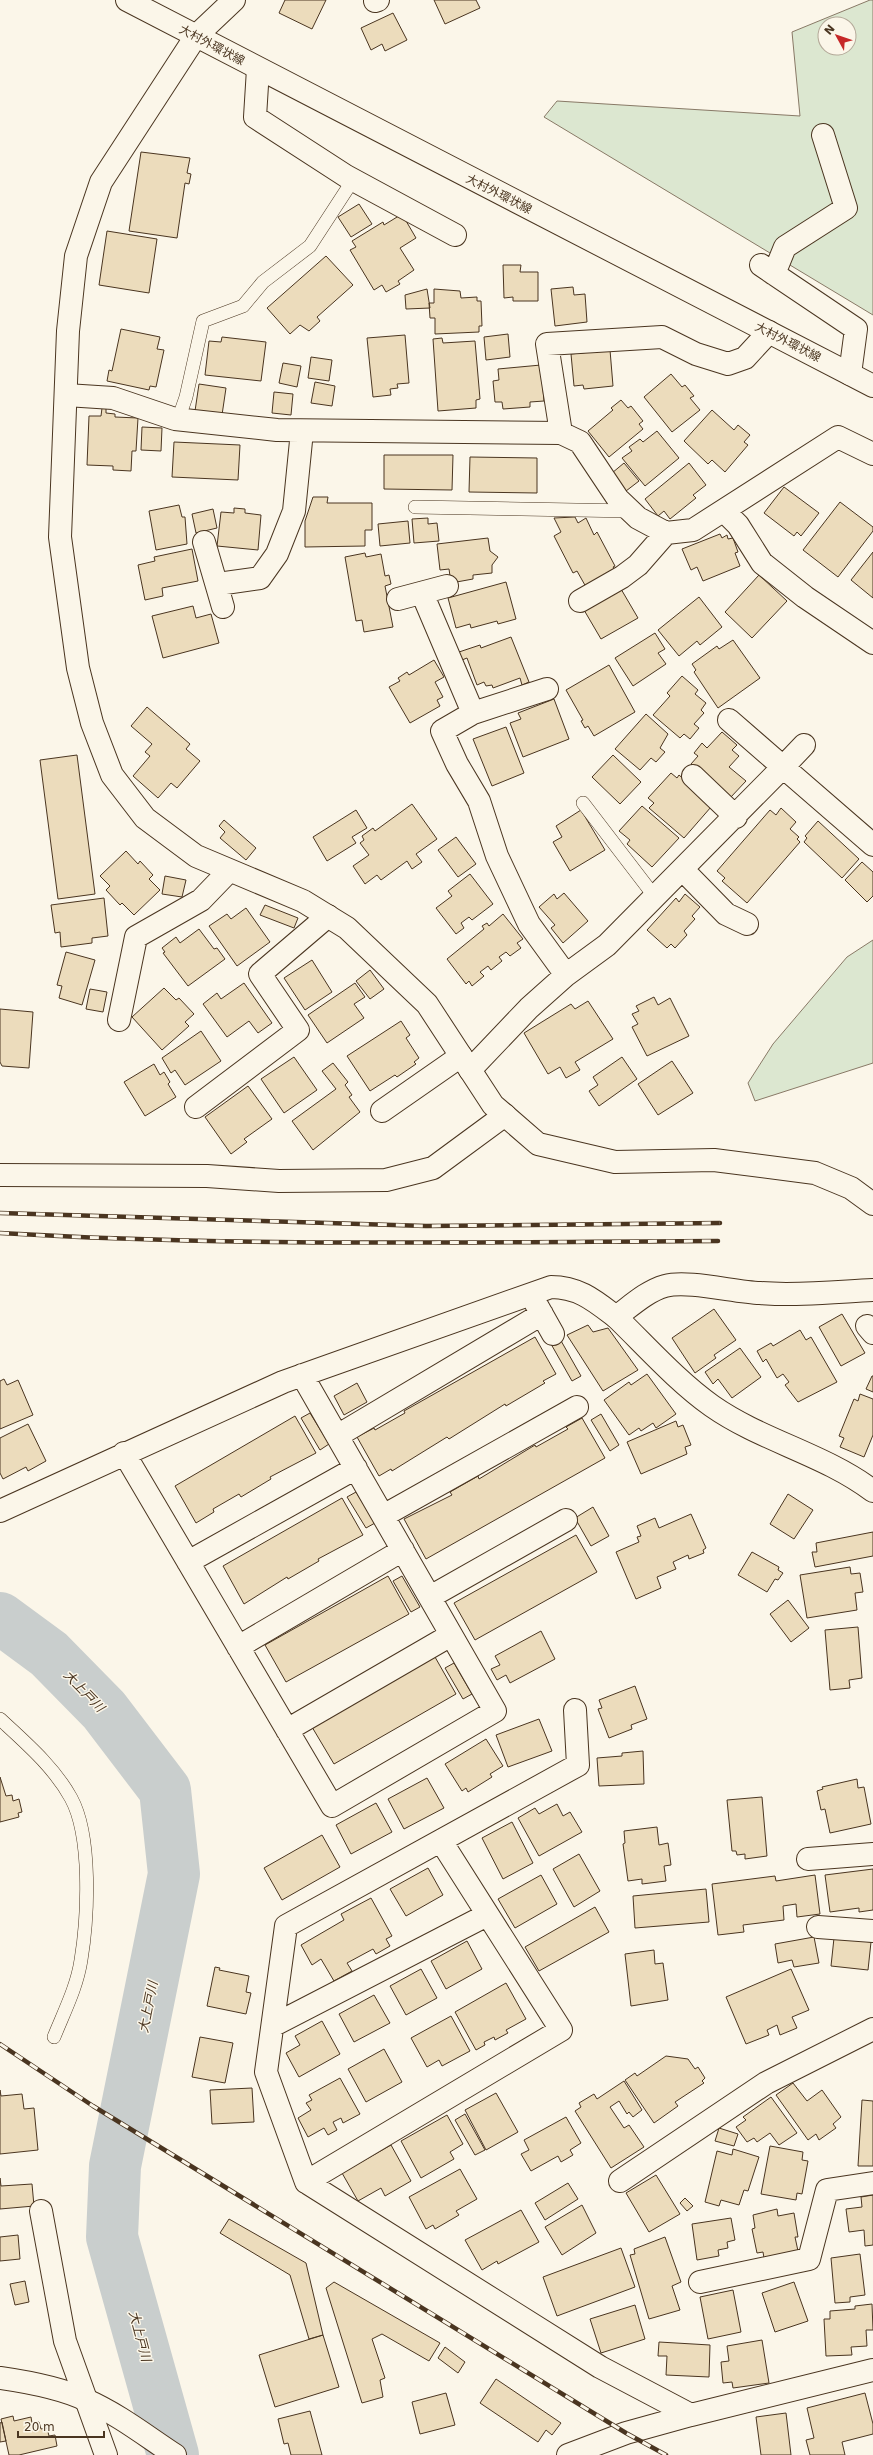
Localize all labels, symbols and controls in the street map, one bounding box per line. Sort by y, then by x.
north arrow [817,16,857,56]
street label: 大村外環状線 [177,22,247,68]
text: N [822,22,838,38]
street label: 大村外環状線 [464,171,534,217]
street label: 大村外環状線 [753,319,823,365]
water label: 大上戸川 [61,1667,109,1716]
water label: 大上戸川 [136,1978,161,2034]
water label: 大上戸川 [126,2309,154,2365]
scale bar [18,2413,104,2439]
text: 20 m [24,2420,55,2434]

